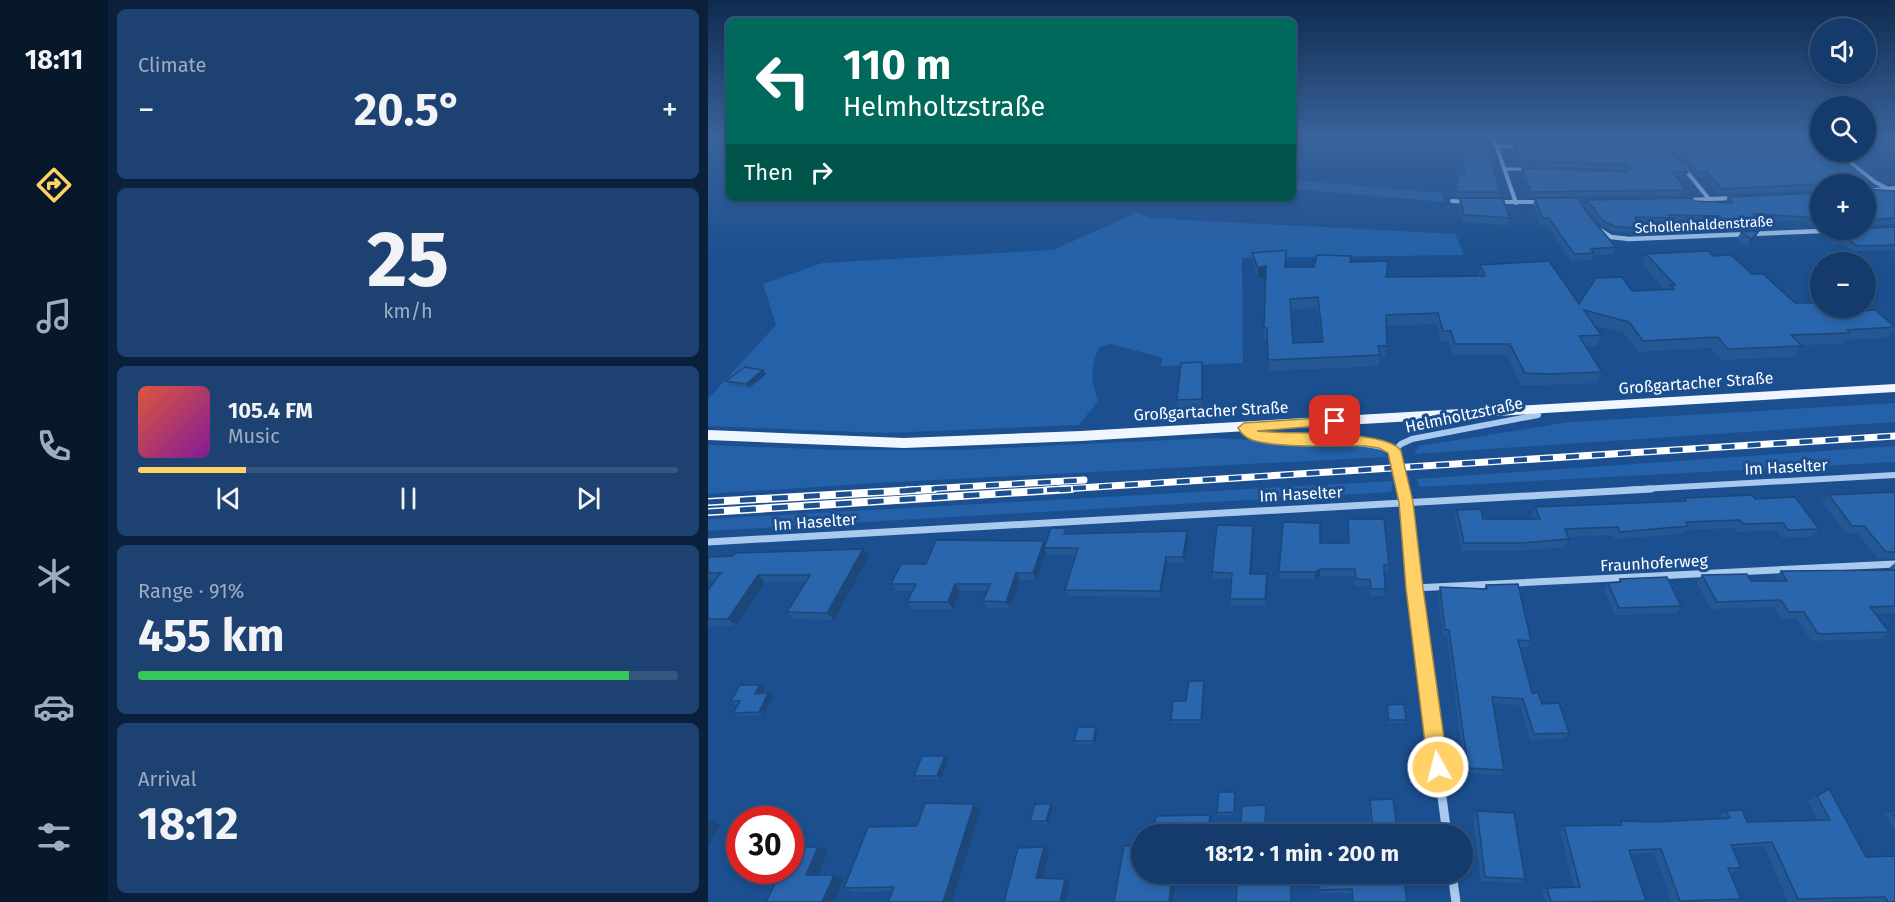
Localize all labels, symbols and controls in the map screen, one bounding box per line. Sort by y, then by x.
map controls [1810,18,1876,318]
button: sound [1810,18,1876,84]
text: 110 m [843,40,951,90]
icon: left [744,42,822,120]
text: 18:11 [25,44,83,76]
text: Climate [138,53,206,77]
text: 20.5° [354,83,462,137]
text: − [138,90,155,130]
text: + [662,90,678,130]
text: Helmholtzstraße [843,91,1045,123]
button: search [1810,96,1876,162]
icon: right [805,156,838,189]
text: Then [744,159,793,186]
icon: directions [33,164,75,206]
button: + [1810,174,1876,240]
text: 25 [367,213,449,307]
street label: Schollenhaldenstraße [1634,213,1774,237]
button: − [1810,252,1876,318]
icon: music [33,295,75,337]
text: km/h [383,299,433,323]
street label: Großgartacher Straße [1618,368,1774,398]
street label: Helmholtzstraße [1403,393,1525,437]
pin [1309,395,1360,446]
text: 105.4 FM [228,397,313,424]
street label: Großgartacher Straße [1133,397,1289,425]
icon: arrive [1318,404,1351,437]
text: Music [228,424,280,448]
icon: phone [33,425,75,467]
street label: Im Haselter [1744,455,1829,479]
icon: previous [212,482,245,515]
icon: pause [392,482,425,515]
icon: next [572,482,605,515]
street label: Im Haselter [1259,482,1344,506]
street label: Im Haselter [773,510,858,534]
street label: Fraunhoferweg [1600,551,1709,575]
icon: climate [33,555,75,597]
text: Range · 91% [138,579,244,603]
text: 455 km [138,609,285,663]
icon: car [33,686,75,728]
position arrow [1406,735,1470,799]
text: Arrival [138,767,197,791]
text: 18:12 [138,797,238,851]
speed limit sign: 30 [726,806,804,884]
icon: filters [33,816,75,858]
text: 18:12 · 1 min · 200 m [1205,840,1399,867]

